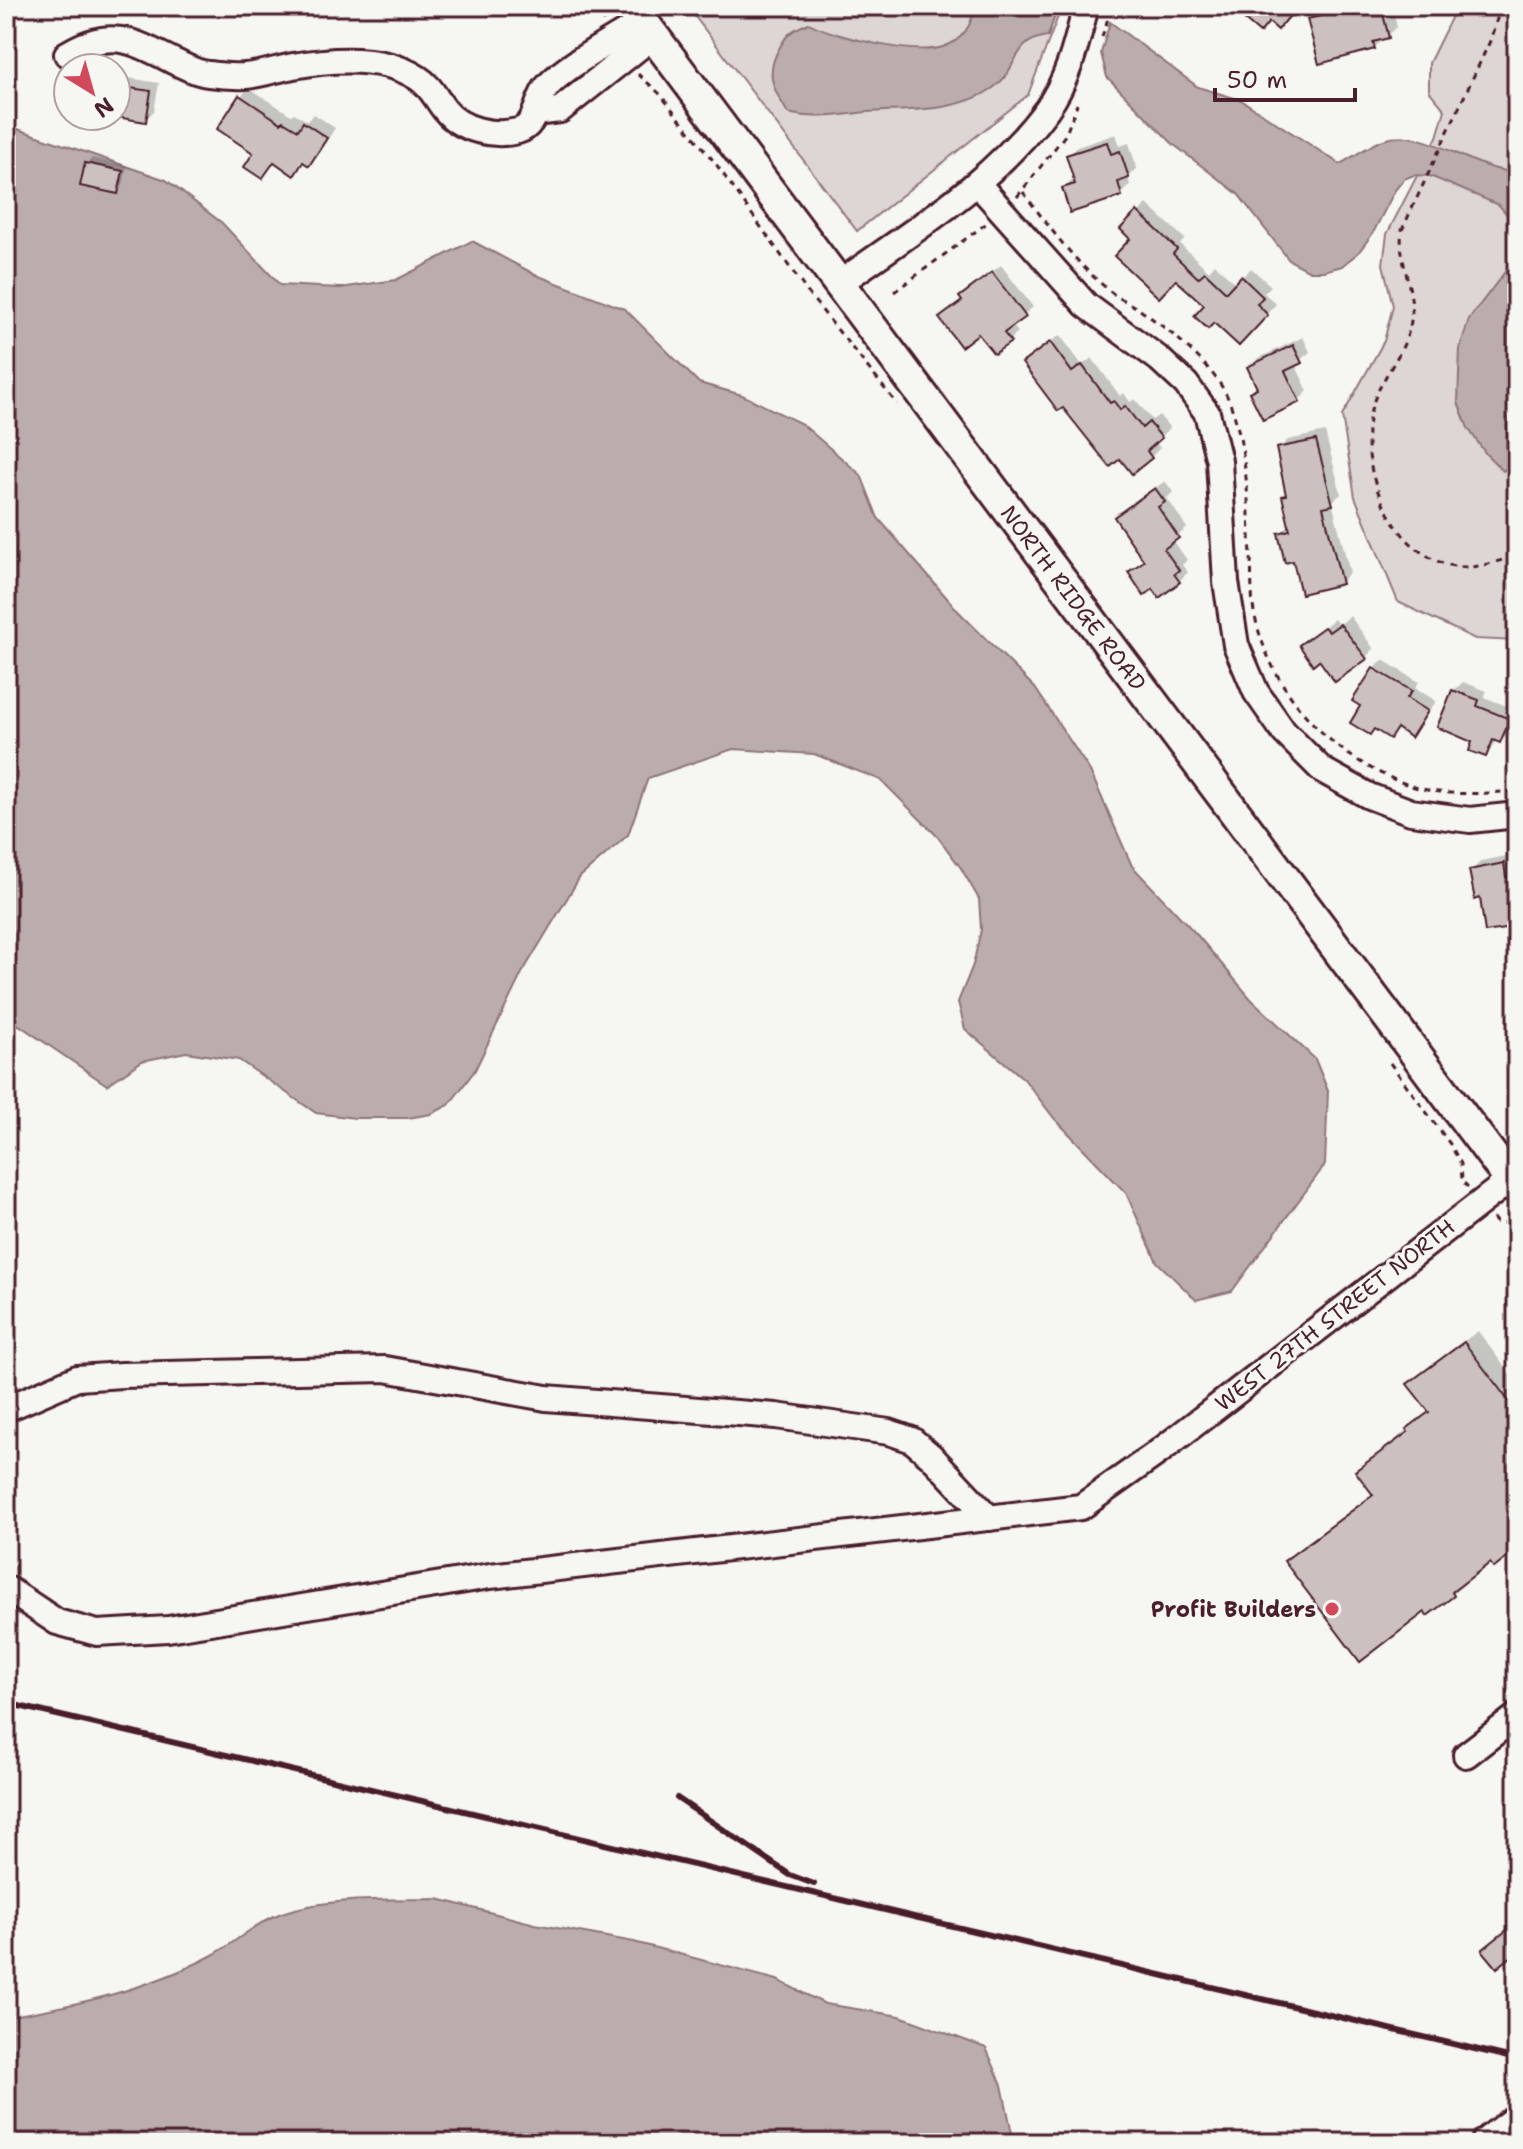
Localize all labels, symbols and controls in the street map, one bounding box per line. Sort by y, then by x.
north arrow [52,52,132,132]
scale bar [1215,52,1355,102]
text: 50 m [1227,64,1287,96]
text: N [88,91,119,124]
street label: NORTH RIDGE ROAD [994,500,1152,696]
street label: WEST 27TH STREET NORTH [1209,1212,1461,1418]
place label: Profit Builders [1151,1595,1316,1624]
marker: Profit Builders [1323,1600,1341,1618]

